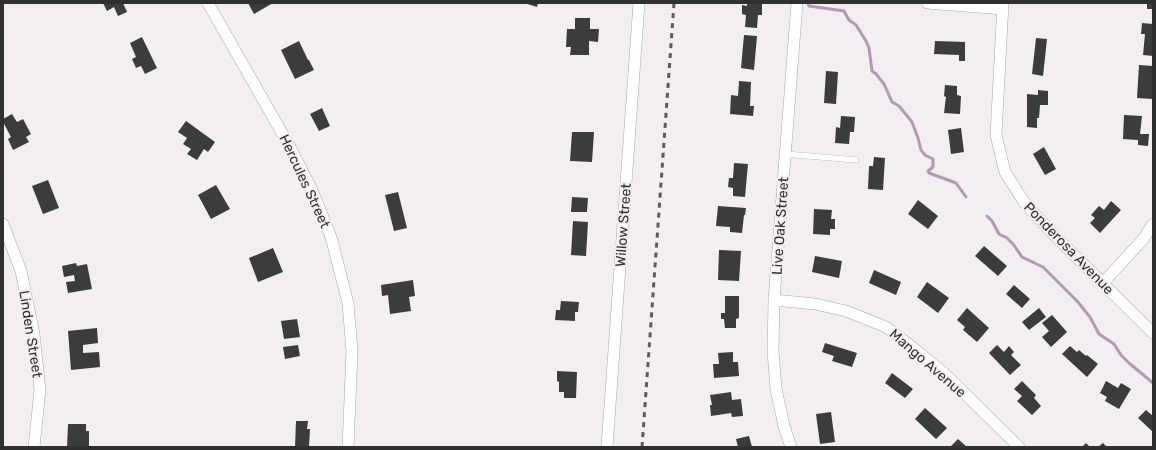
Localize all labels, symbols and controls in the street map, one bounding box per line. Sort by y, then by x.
street label: Hercules Street [275,132,334,231]
street label: Live Oak Street [769,176,792,276]
street label: Willow Street [612,182,635,268]
street label: Ponderosa Avenue [1020,199,1117,298]
street label: Linden Street [15,289,46,380]
street label: Mango Avenue [886,326,970,401]

